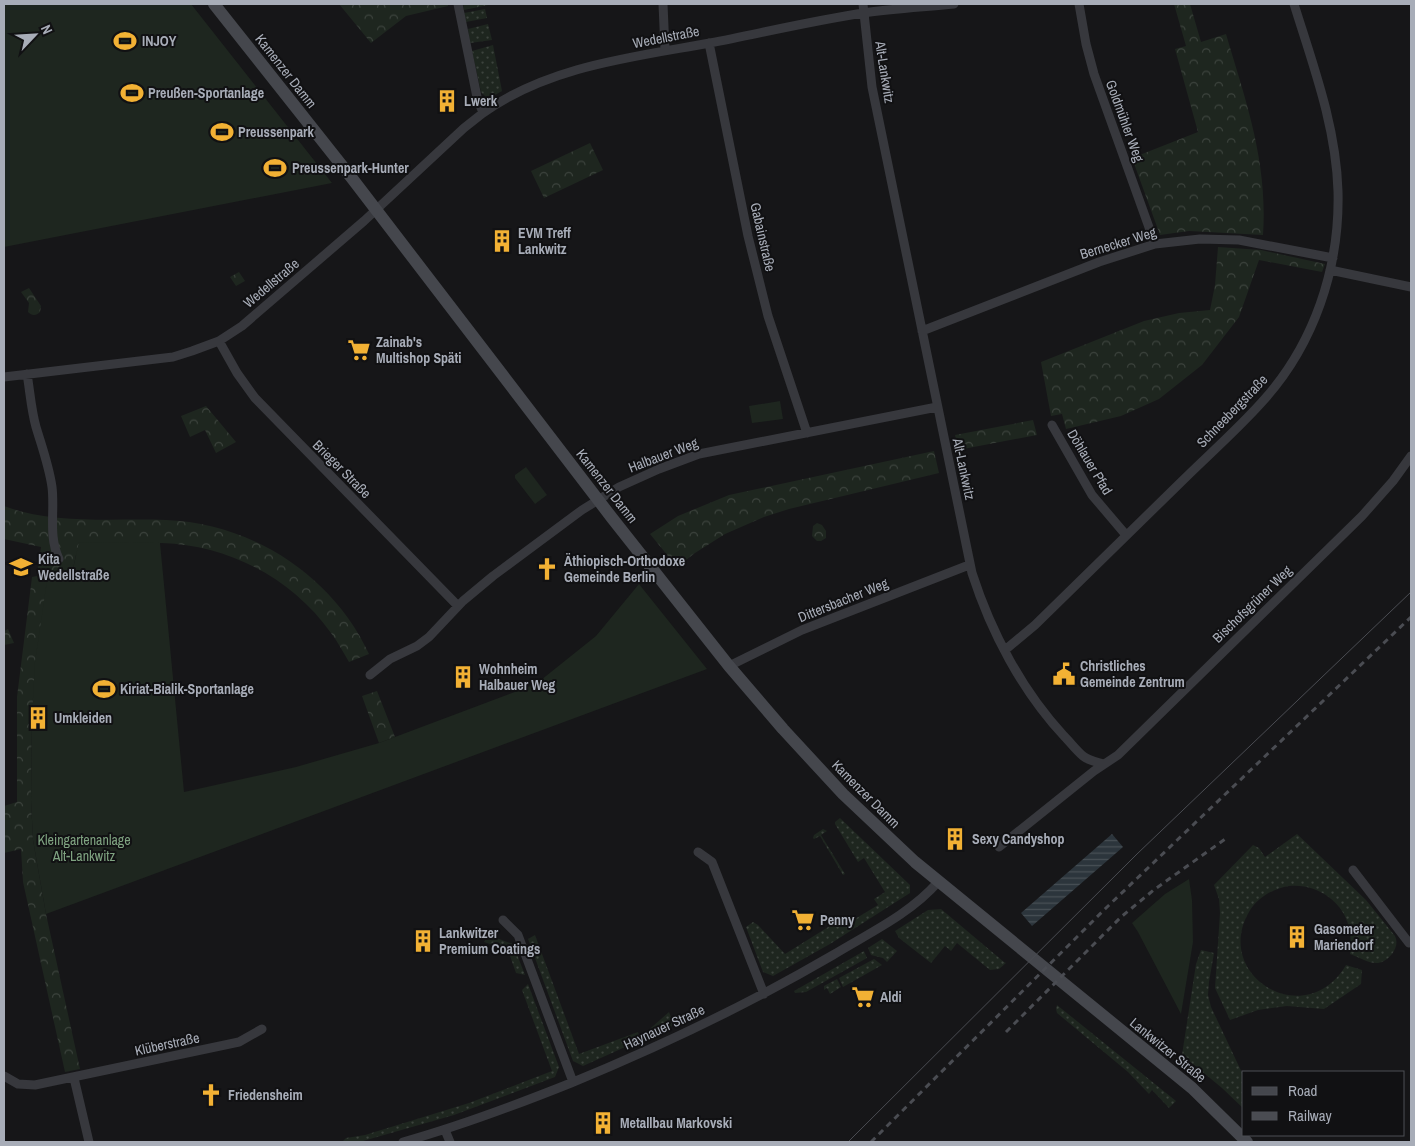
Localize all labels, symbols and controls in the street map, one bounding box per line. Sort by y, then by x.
north arrow [10,10,60,60]
text: N [37,22,57,37]
street label: Wedellstraße [631,22,701,52]
sports icon: INJOY [112,28,138,54]
street label: Kamenzer Damm [251,30,321,112]
place label: INJOY [142,32,177,50]
street label: Alt-Lankwitz [871,39,899,105]
street label: Goldmühler Weg [1102,78,1148,165]
sports icon: Preußen-Sportanlage [119,80,145,106]
place label: Preußen-Sportanlage [148,84,264,102]
building icon: Lwerk [434,88,460,114]
place label: Lwerk [464,92,498,110]
sports icon: Preussenpark [209,119,235,145]
place label: Preussenpark [238,123,315,141]
sports icon: Preussenpark-Hunter [262,155,288,181]
place label: Preussenpark-Hunter [292,159,409,177]
street label: Gabainstraße [746,201,780,273]
street label: Bernecker Weg [1078,223,1159,263]
place label: EVM Treff Lankwitz [518,224,571,258]
building icon: EVM Treff Lankwitz [489,228,515,254]
street label: Wedellstraße [239,254,303,312]
place label: Zainab's Multishop Späti [376,333,461,367]
supermarket icon: Zainab's Multishop Späti [346,337,372,363]
street label: Schneebergstraße [1193,371,1271,451]
street label: Döhlauer Pfad [1063,426,1117,498]
street label: Halbauer Weg [626,433,701,477]
street label: Brieger Straße [309,436,375,502]
street label: Alt-Lankwitz [948,436,979,502]
street label: Kamenzer Damm [572,445,642,527]
place label: Kita Wedellstraße [38,550,109,584]
place label: Äthiopisch-Orthodoxe Gemeinde Berlin [564,552,685,586]
school or university icon: Kita Wedellstraße [8,554,34,580]
church icon: Äthiopisch-Orthodoxe Gemeinde Berlin [534,556,560,582]
street label: Bischofsgrüner Weg [1208,561,1296,647]
street label: Dittersbacher Weg [795,574,891,626]
place label: Christliches Gemeinde Zentrum [1080,657,1185,691]
place label: Wohnheim Halbauer Weg [479,660,555,694]
public building icon: Christliches Gemeinde Zentrum [1051,661,1077,687]
building icon: Wohnheim Halbauer Weg [450,664,476,690]
sports icon: Kiriat-Bialik-Sportanlage [91,676,117,702]
place label: Kiriat-Bialik-Sportanlage [120,680,254,698]
building icon: Umkleiden [25,705,51,731]
place label: Umkleiden [54,709,112,727]
street label: Kamenzer Damm [828,756,904,832]
building icon: Sexy Candyshop [942,826,968,852]
place label: Sexy Candyshop [972,830,1065,848]
park label: Kleingartenanlage Alt-Lankwitz [37,831,131,865]
supermarket icon: Penny [790,907,816,933]
place label: Penny [820,911,855,929]
place label: Gasometer Mariendorf [1314,920,1375,954]
place label: Lankwitzer Premium Coatings [439,924,540,958]
building icon: Gasometer Mariendorf [1284,924,1310,950]
building icon: Lankwitzer Premium Coatings [410,928,436,954]
supermarket icon: Aldi [850,984,876,1010]
place label: Aldi [880,988,902,1006]
street label: Haynauer Straße [621,1000,707,1054]
street label: Lankwitzer Straße [1126,1014,1210,1086]
street label: Klüberstraße [133,1028,201,1060]
legend [1242,1071,1405,1136]
text: Road [1288,1080,1317,1101]
church icon: Friedensheim [198,1082,224,1108]
place label: Friedensheim [228,1086,303,1104]
text: Railway [1288,1105,1333,1126]
building icon: Metallbau Markovski [590,1110,616,1136]
place label: Metallbau Markovski [620,1114,732,1132]

